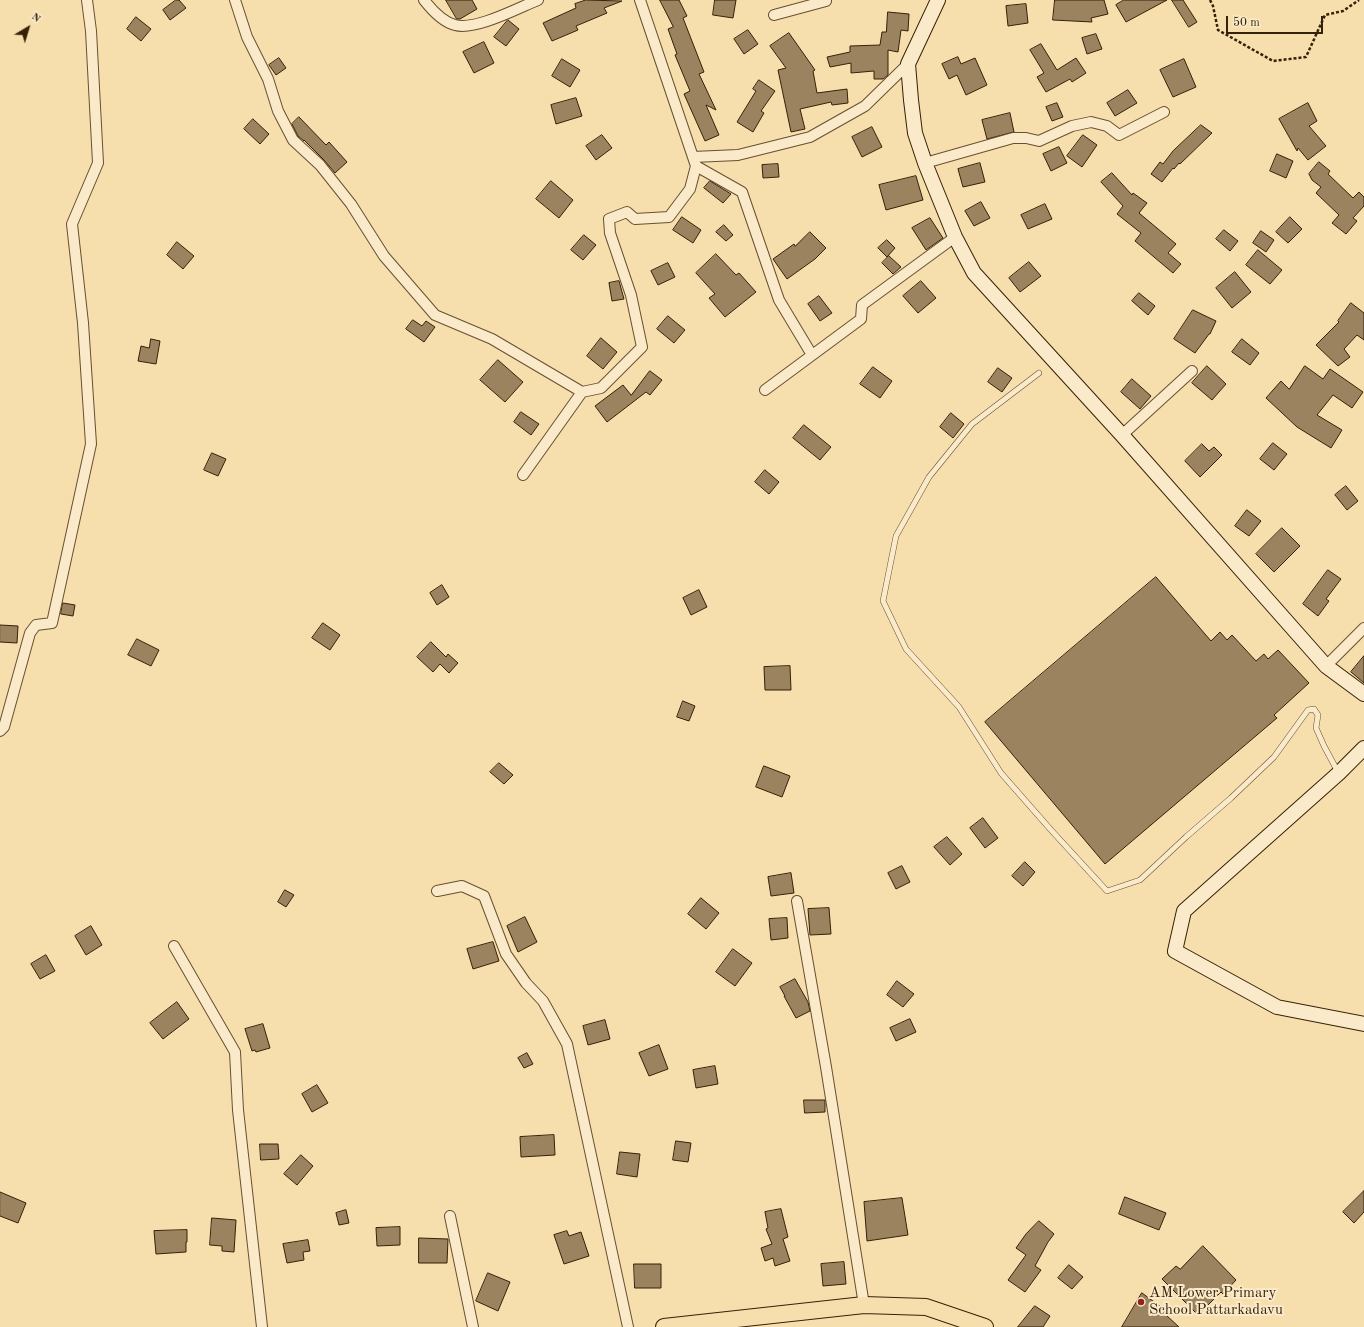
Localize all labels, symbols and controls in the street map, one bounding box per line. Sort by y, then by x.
north arrow [8,8,48,48]
scale bar [1228,8,1325,34]
text: N [29,11,42,25]
text: 50 m [1233,17,1260,29]
place label: AM Lower Primary School Pattarkadavu [1149,1284,1283,1319]
marker: AM Lower Primary School Pattarkadavu [1136,1297,1146,1307]

